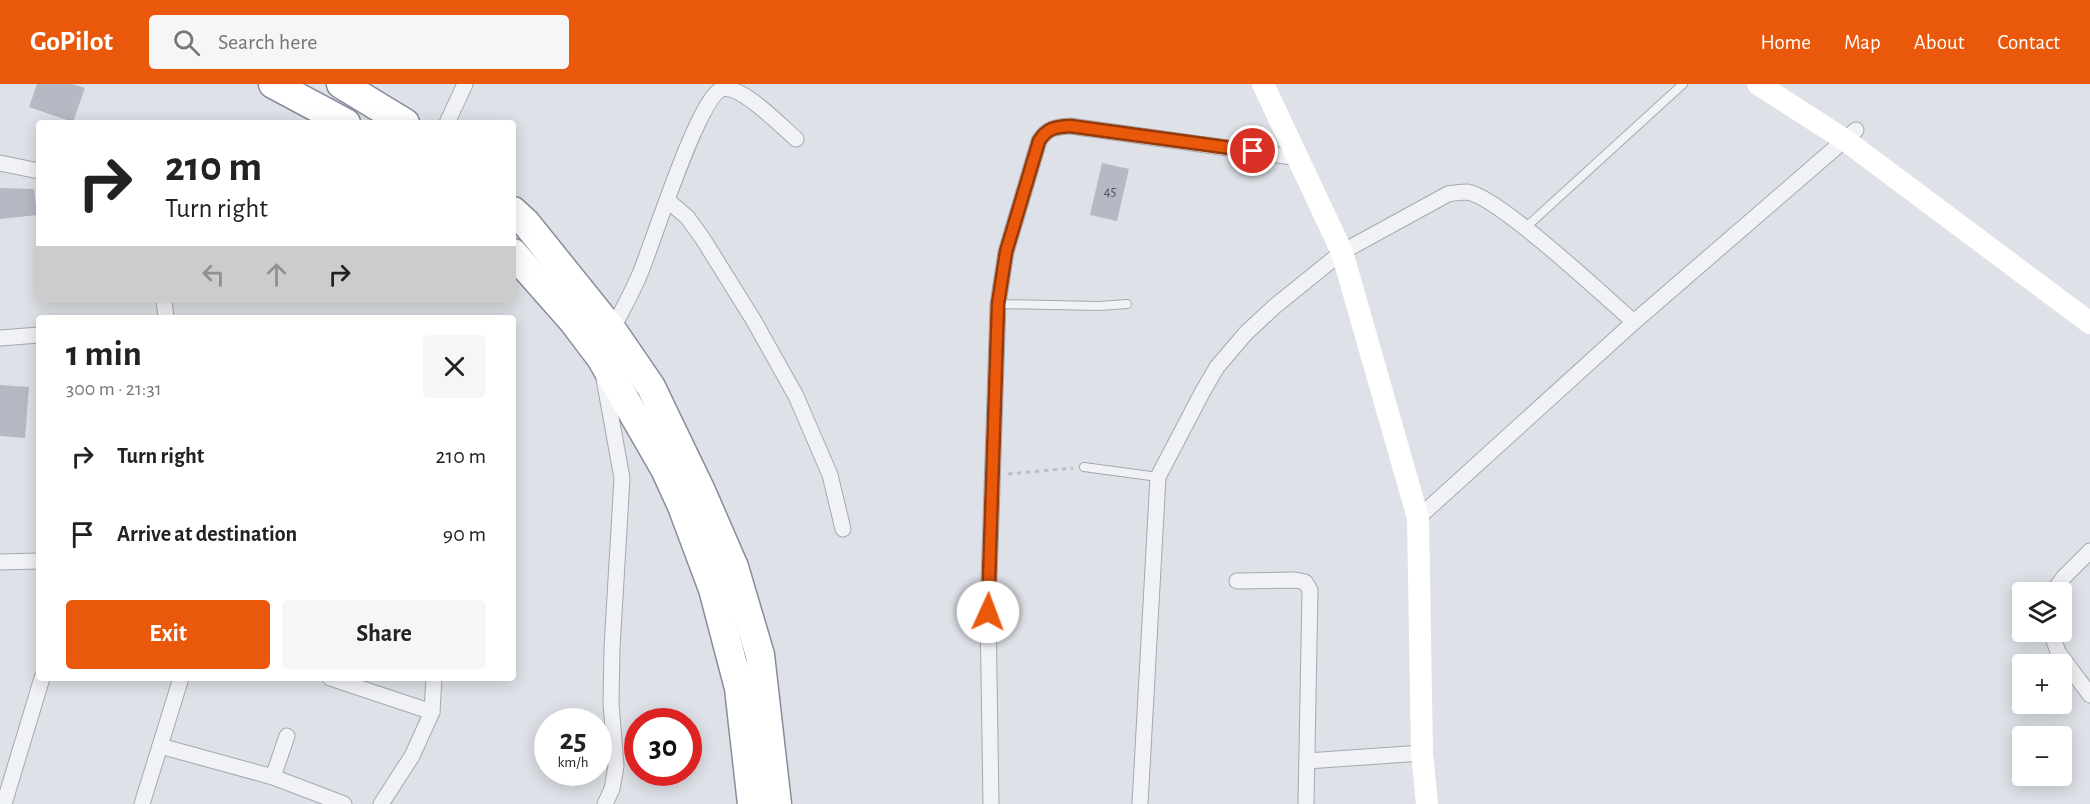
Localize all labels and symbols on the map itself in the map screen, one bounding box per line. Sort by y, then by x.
pin [1227,125,1278,176]
house number: 45 [1104,185,1116,199]
position arrow [956,580,1020,644]
speed limit sign: 30 [624,708,702,786]

